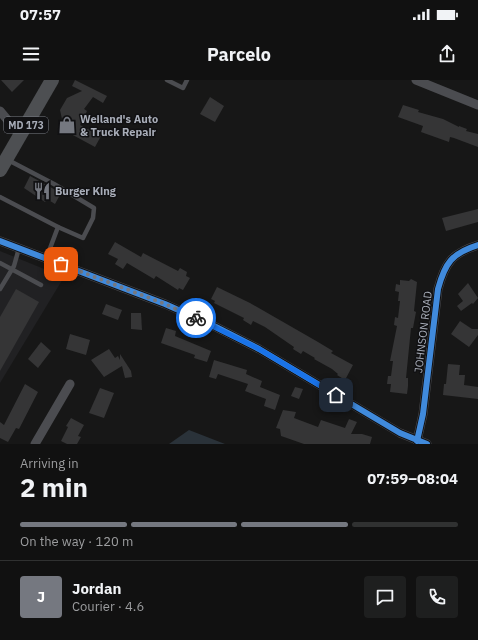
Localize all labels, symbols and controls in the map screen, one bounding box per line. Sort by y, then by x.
text: 07:57 [20,5,61,24]
icon: menu [20,43,42,65]
text: Parcelo [207,43,271,66]
icon: share [436,43,458,65]
place label: Weiland's Auto & Truck Repair [80,112,158,139]
shop icon: Weiland's Auto & Truck Repair [57,115,77,135]
road number: MD 173 [4,117,48,133]
restaurant icon: Burger King [32,181,52,201]
place label: Burger King [55,184,117,198]
pin [44,247,78,281]
icon: bag [50,253,72,275]
street label: JOHNSON ROAD [411,290,435,374]
courier [176,298,216,338]
icon: bike [185,307,207,329]
pin [319,378,353,412]
icon: home [325,384,347,406]
text: Arriving in [20,455,79,472]
text: 07:59–08:04 [367,469,458,488]
text: 2 min [20,470,88,504]
text: On the way · 120 m [20,533,133,550]
button: chat [364,576,406,618]
button: phone [416,576,458,618]
text: Jordan [72,579,121,598]
text: J [37,587,45,606]
text: Courier · 4.6 [72,598,144,615]

